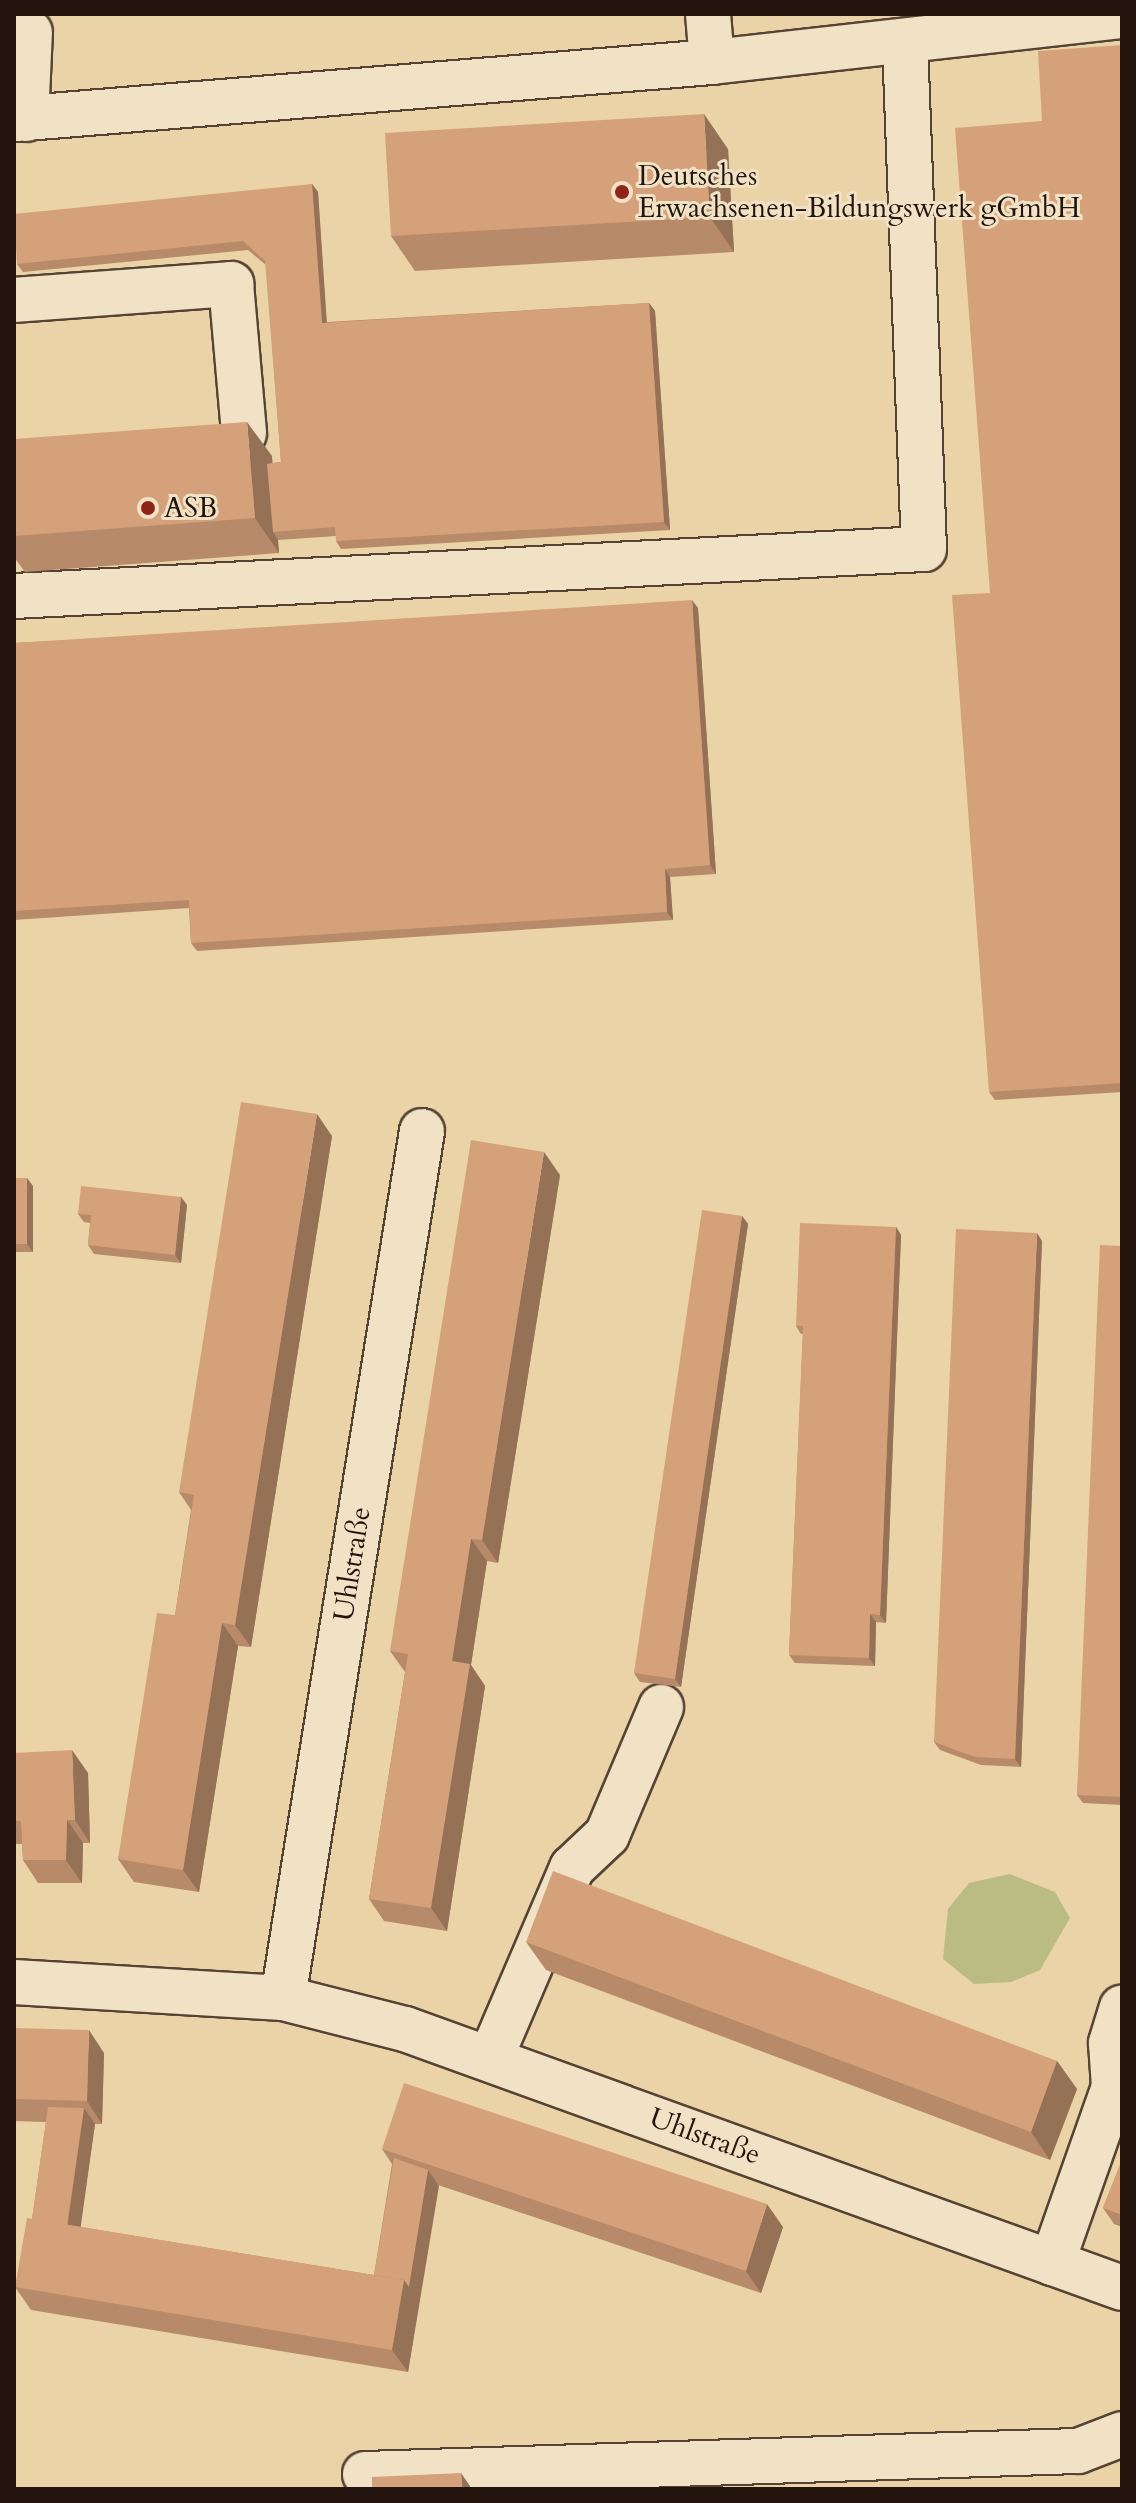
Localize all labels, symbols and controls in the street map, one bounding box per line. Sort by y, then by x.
place label: Deutsches Erwachsenen-Bildungswerk gGmbH [638,159,1080,225]
marker: Deutsches Erwachsenen-Bildungswerk gGmbH [613,183,631,201]
place label: ASB [164,491,217,525]
marker: ASB [139,499,157,517]
street label: Uhlstraße [326,1504,378,1624]
street label: Uhlstraße [645,2101,765,2171]

